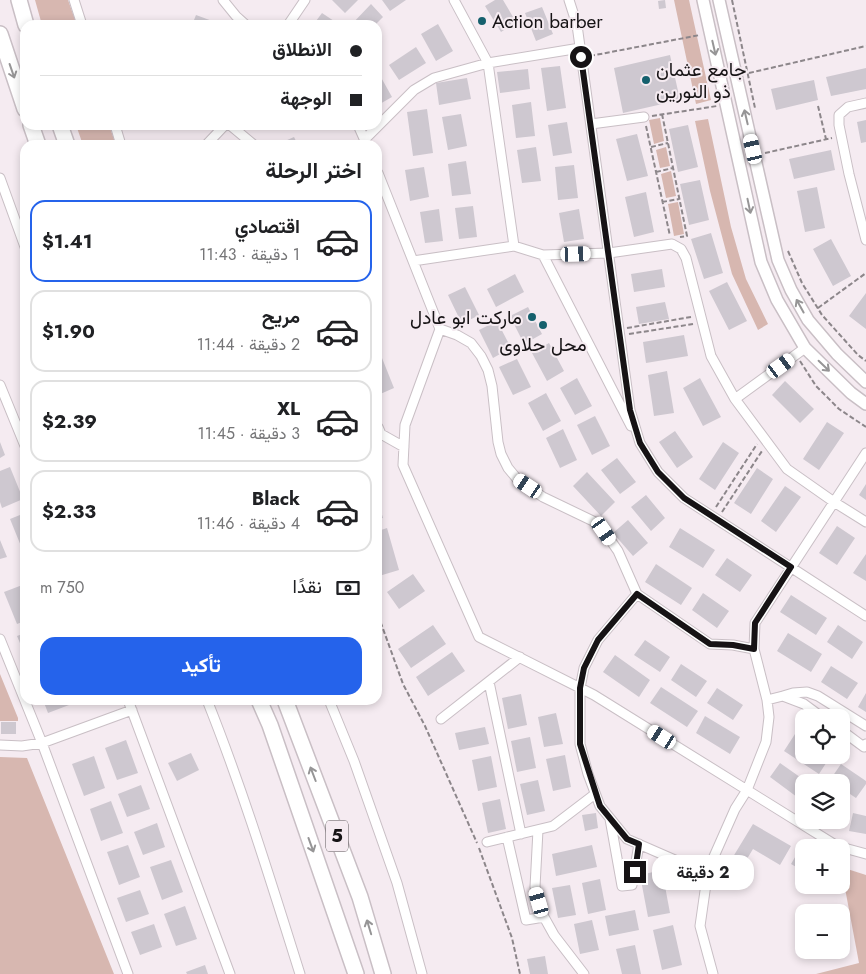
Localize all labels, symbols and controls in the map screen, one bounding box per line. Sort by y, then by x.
place label: Action barber [492,8,603,35]
marker: Action barber [476,15,488,27]
text: الانطلاق [272,36,332,63]
one-way arrow [710,39,719,55]
route start [570,46,592,68]
place label: جامع عثمان ذو النورين [656,56,746,105]
one-way arrow [8,63,17,79]
marker: جامع عثمان ذو النورين [640,74,652,86]
text: الوجهة [280,85,332,112]
one-way arrow [741,110,750,126]
car [742,133,763,165]
text: اختر الرحلة [265,154,362,186]
one-way arrow [745,198,754,214]
text: اقتصادي [235,213,300,240]
icon: car [315,219,360,264]
text: $1.41 [42,228,93,255]
text: 1 دقيقة · 11:43 [199,243,300,266]
car [560,246,591,262]
one-way arrow [795,299,804,314]
text: مريح [262,303,300,330]
place label: ماركت ابو عادل [410,304,522,331]
icon: car [315,309,360,354]
marker: ماركت ابو عادل [526,311,538,323]
text: $1.90 [42,318,95,345]
marker: محل حلاوى [537,319,549,331]
place label: محل حلاوى [499,331,587,358]
text: 2 دقيقة · 11:44 [197,333,300,356]
car [764,351,797,381]
one-way arrow [818,360,830,372]
text: XL [277,395,300,422]
icon: car [315,399,360,444]
text: $2.39 [42,408,97,435]
text: 3 دقيقة · 11:45 [197,422,300,445]
car [511,471,544,501]
text: Black [252,485,300,512]
icon: car [315,489,360,534]
text: $2.33 [42,498,96,525]
text: 4 دقيقة · 11:46 [197,512,300,535]
car [589,514,618,548]
text: نقدًا [293,573,322,600]
icon: cash [334,574,362,602]
text: 750 m [40,576,84,599]
button: تأكيد [40,637,362,695]
map controls [795,709,850,959]
button: locate [795,709,850,764]
car [645,723,678,751]
one-way arrow [308,767,317,782]
button: layers [795,774,850,829]
road number: 5 [326,820,348,851]
one-way arrow [307,836,316,852]
button: + [795,839,850,894]
callout: 2 دقيقة [652,854,755,890]
route end [624,861,646,883]
text: 2 دقيقة [676,861,730,884]
car [527,886,550,918]
button: − [795,904,850,959]
one-way arrow [363,920,373,936]

